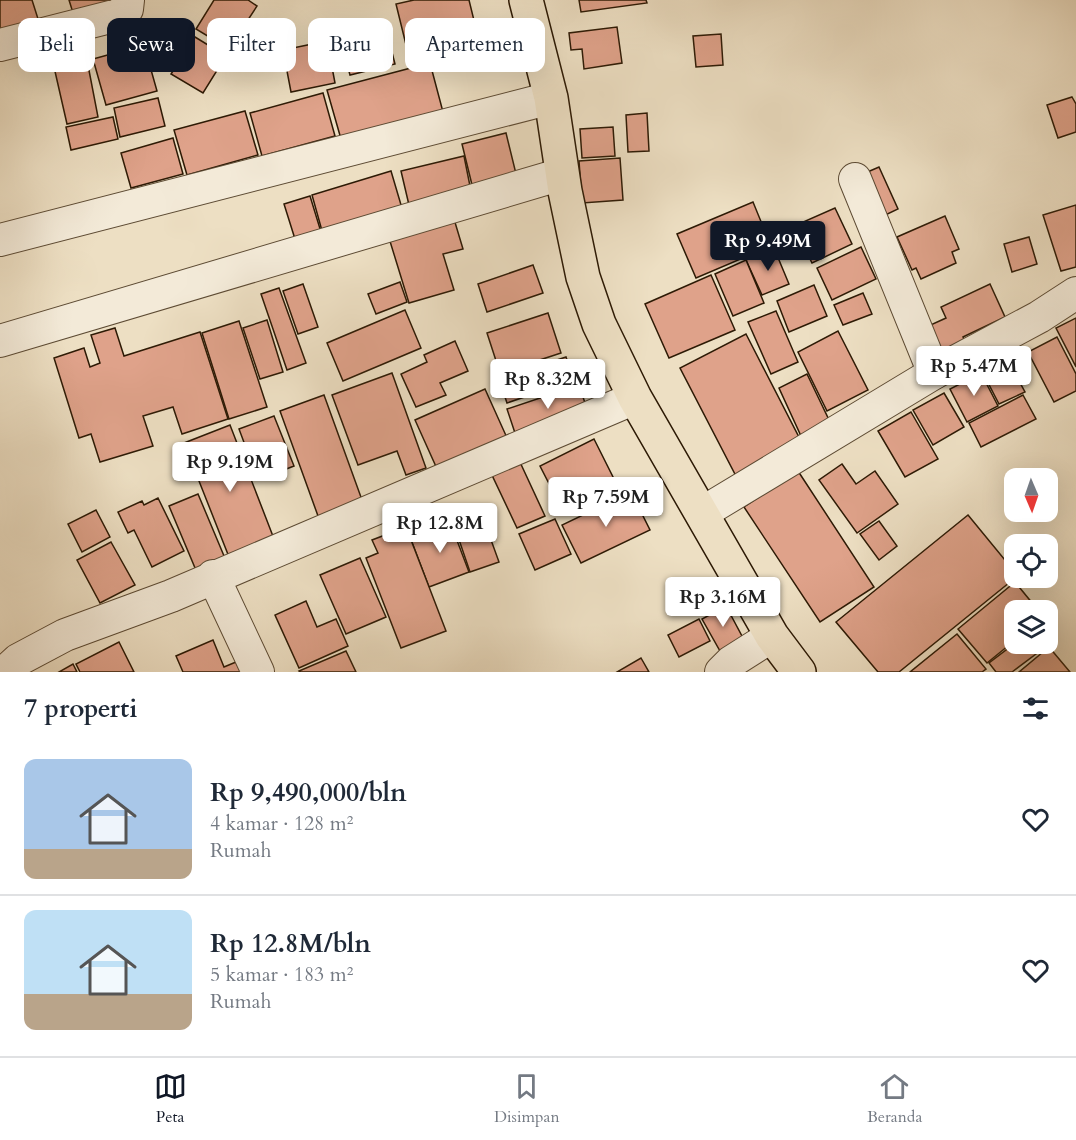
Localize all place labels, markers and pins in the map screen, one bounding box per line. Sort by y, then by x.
pin: Rp 9.49M [706,221,830,272]
pin: Rp 5.47M [912,346,1036,397]
pin: Rp 8.32M [486,359,610,410]
pin: Rp 9.19M [168,442,292,493]
pin: Rp 7.59M [544,477,668,528]
pin: Rp 12.8M [378,503,502,554]
pin: Rp 3.16M [661,577,785,628]

